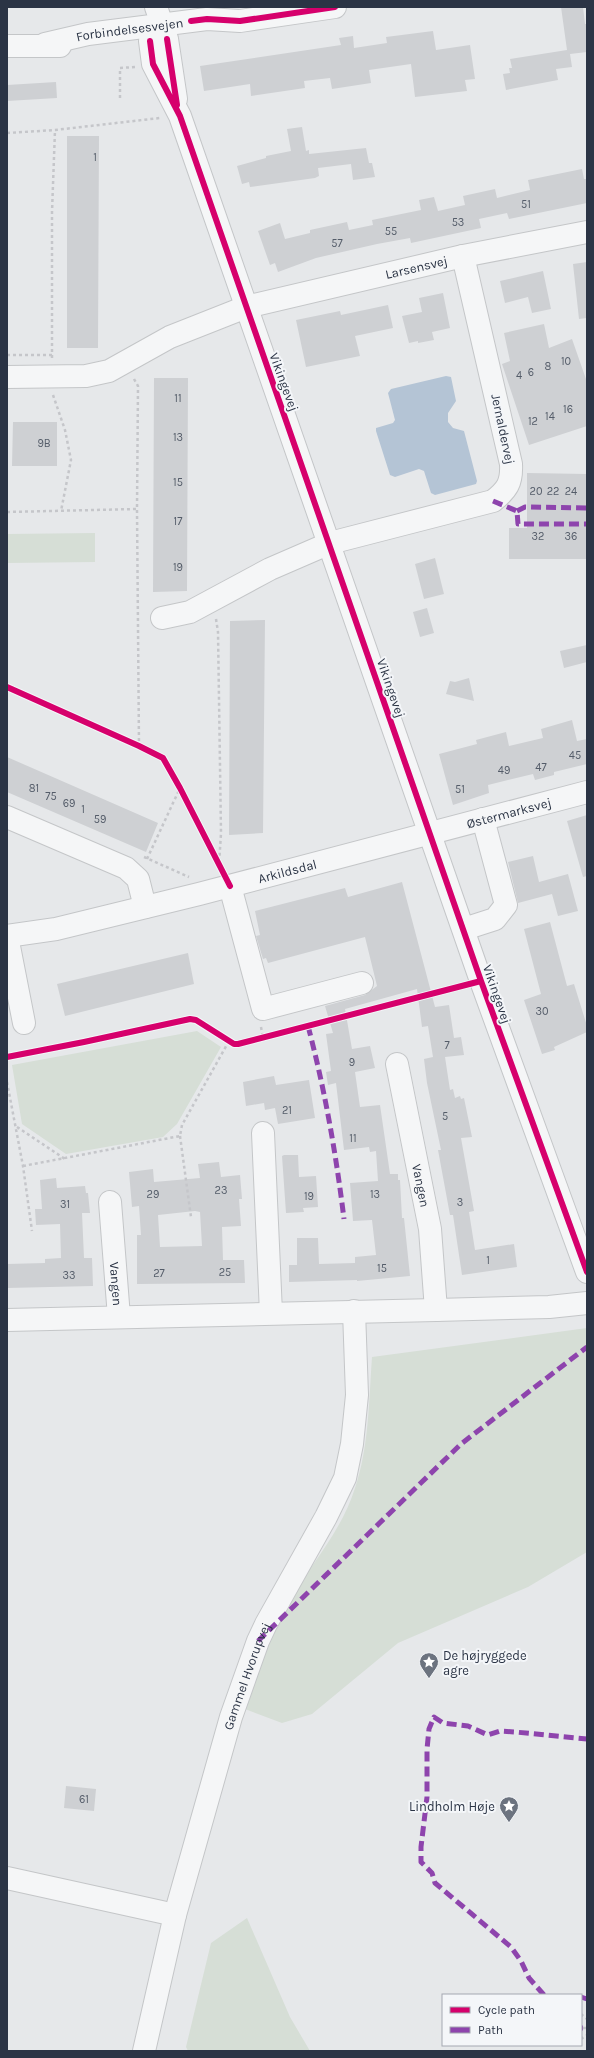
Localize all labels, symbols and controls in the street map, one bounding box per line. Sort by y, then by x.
street label: Forbindelsesvejen [74,15,184,44]
house number: 1 [93,151,97,164]
house number: 51 [521,198,531,211]
house number: 53 [452,216,464,229]
house number: 55 [385,225,397,238]
house number: 57 [331,237,343,250]
street label: Larsensvej [384,252,449,282]
street label: Vikingevej [266,351,302,413]
house number: 10 [561,355,571,368]
house number: 8 [545,360,552,373]
house number: 6 [528,366,534,379]
house number: 4 [516,369,522,382]
house number: 11 [174,392,182,405]
street label: Jernaldervej [488,392,518,466]
house number: 16 [563,403,573,416]
house number: 14 [545,410,555,423]
house number: 12 [528,415,538,428]
house number: 13 [173,431,183,444]
house number: 9B [37,437,51,450]
house number: 15 [173,476,183,489]
house number: 20 [530,485,542,498]
house number: 22 [547,485,559,498]
house number: 24 [565,485,577,498]
house number: 17 [174,515,182,528]
house number: 32 [532,530,544,543]
house number: 36 [565,530,577,543]
house number: 19 [173,561,183,574]
street label: Vikingevej [374,656,408,720]
house number: 45 [569,749,581,762]
house number: 47 [535,761,547,774]
house number: 49 [498,764,510,777]
house number: 81 [29,782,39,795]
house number: 51 [455,783,465,796]
house number: 75 [45,790,57,803]
street label: Østermarksvej [465,794,553,831]
house number: 69 [63,797,75,810]
house number: 1 [81,803,85,816]
house number: 59 [94,813,106,826]
street label: Arkildsdal [256,856,318,886]
street label: Vikingevej [480,962,514,1026]
house number: 30 [535,1005,549,1018]
house number: 7 [444,1039,450,1052]
house number: 9 [349,1056,355,1069]
house number: 21 [282,1104,292,1117]
house number: 5 [442,1110,448,1123]
house number: 11 [349,1132,357,1145]
street label: Vangen [410,1163,433,1209]
house number: 23 [215,1184,227,1197]
house number: 29 [147,1188,159,1201]
house number: 13 [370,1188,380,1201]
house number: 19 [304,1190,314,1203]
house number: 3 [457,1196,463,1209]
house number: 31 [60,1198,70,1211]
house number: 1 [486,1254,490,1267]
street label: Vangen [107,1261,126,1306]
house number: 15 [377,1262,387,1275]
house number: 25 [219,1266,231,1279]
house number: 27 [153,1267,165,1280]
house number: 33 [63,1269,76,1282]
street label: Gammel Hvorupvej [220,1620,273,1731]
place label: De højryggede agre [443,1648,527,1678]
place icon: De højryggede agre [418,1651,440,1679]
house number: 61 [79,1793,89,1806]
place icon: Lindholm Høje [498,1795,520,1823]
place label: Lindholm Høje [409,1799,495,1814]
legend [442,1994,582,2046]
text: Cycle path [478,2003,535,2017]
text: Path [478,2023,503,2037]

